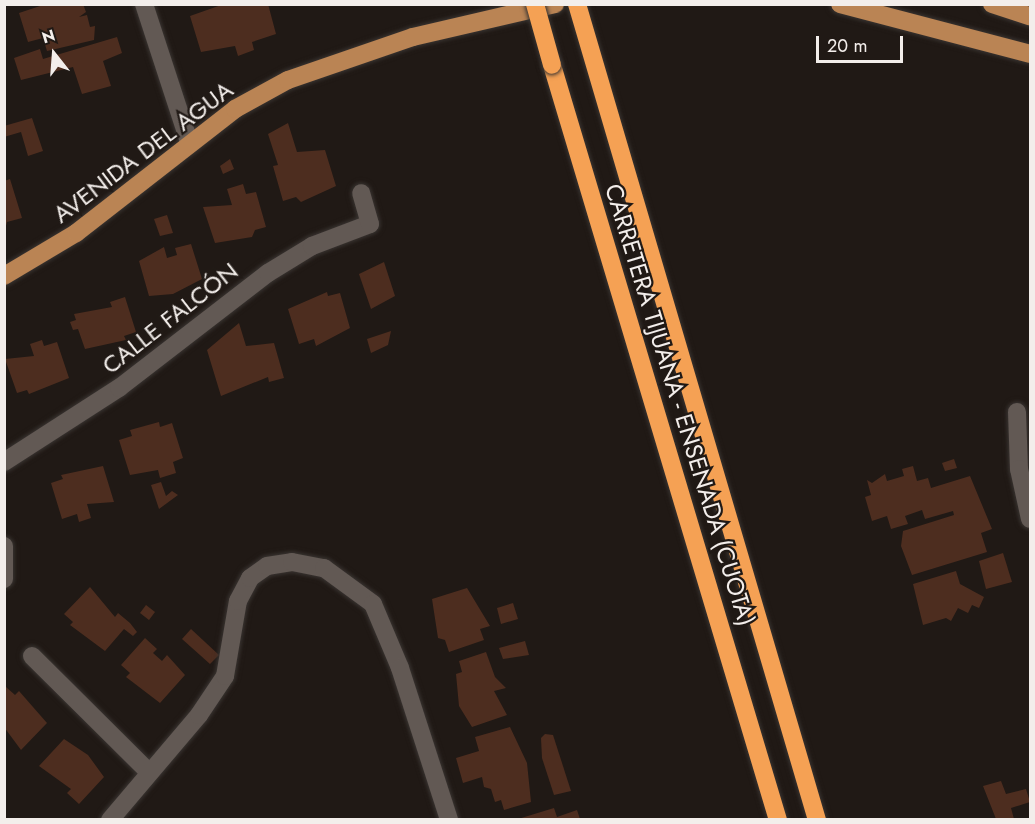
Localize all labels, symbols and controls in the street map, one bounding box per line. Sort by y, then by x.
text: N [39,23,58,49]
north arrow [24,24,84,84]
scale bar [819,24,906,62]
text: 20 m [827,33,867,59]
street label: AVENIDA DEL AGUA [47,75,239,229]
street label: CARRETERA TIJUANA - ENSENADA (CUOTA) [599,180,761,630]
street label: CALLE FALCÓN [96,256,244,380]

